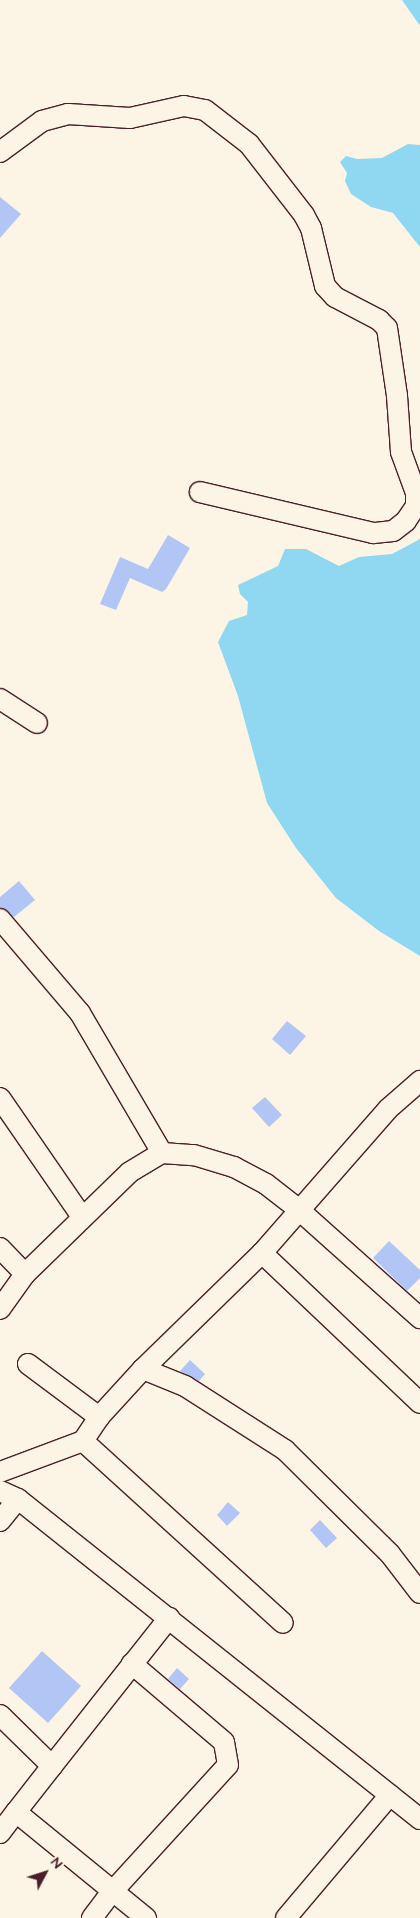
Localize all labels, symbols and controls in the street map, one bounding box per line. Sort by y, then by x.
north arrow [20,1848,70,1898]
text: N [46,1854,67,1873]

